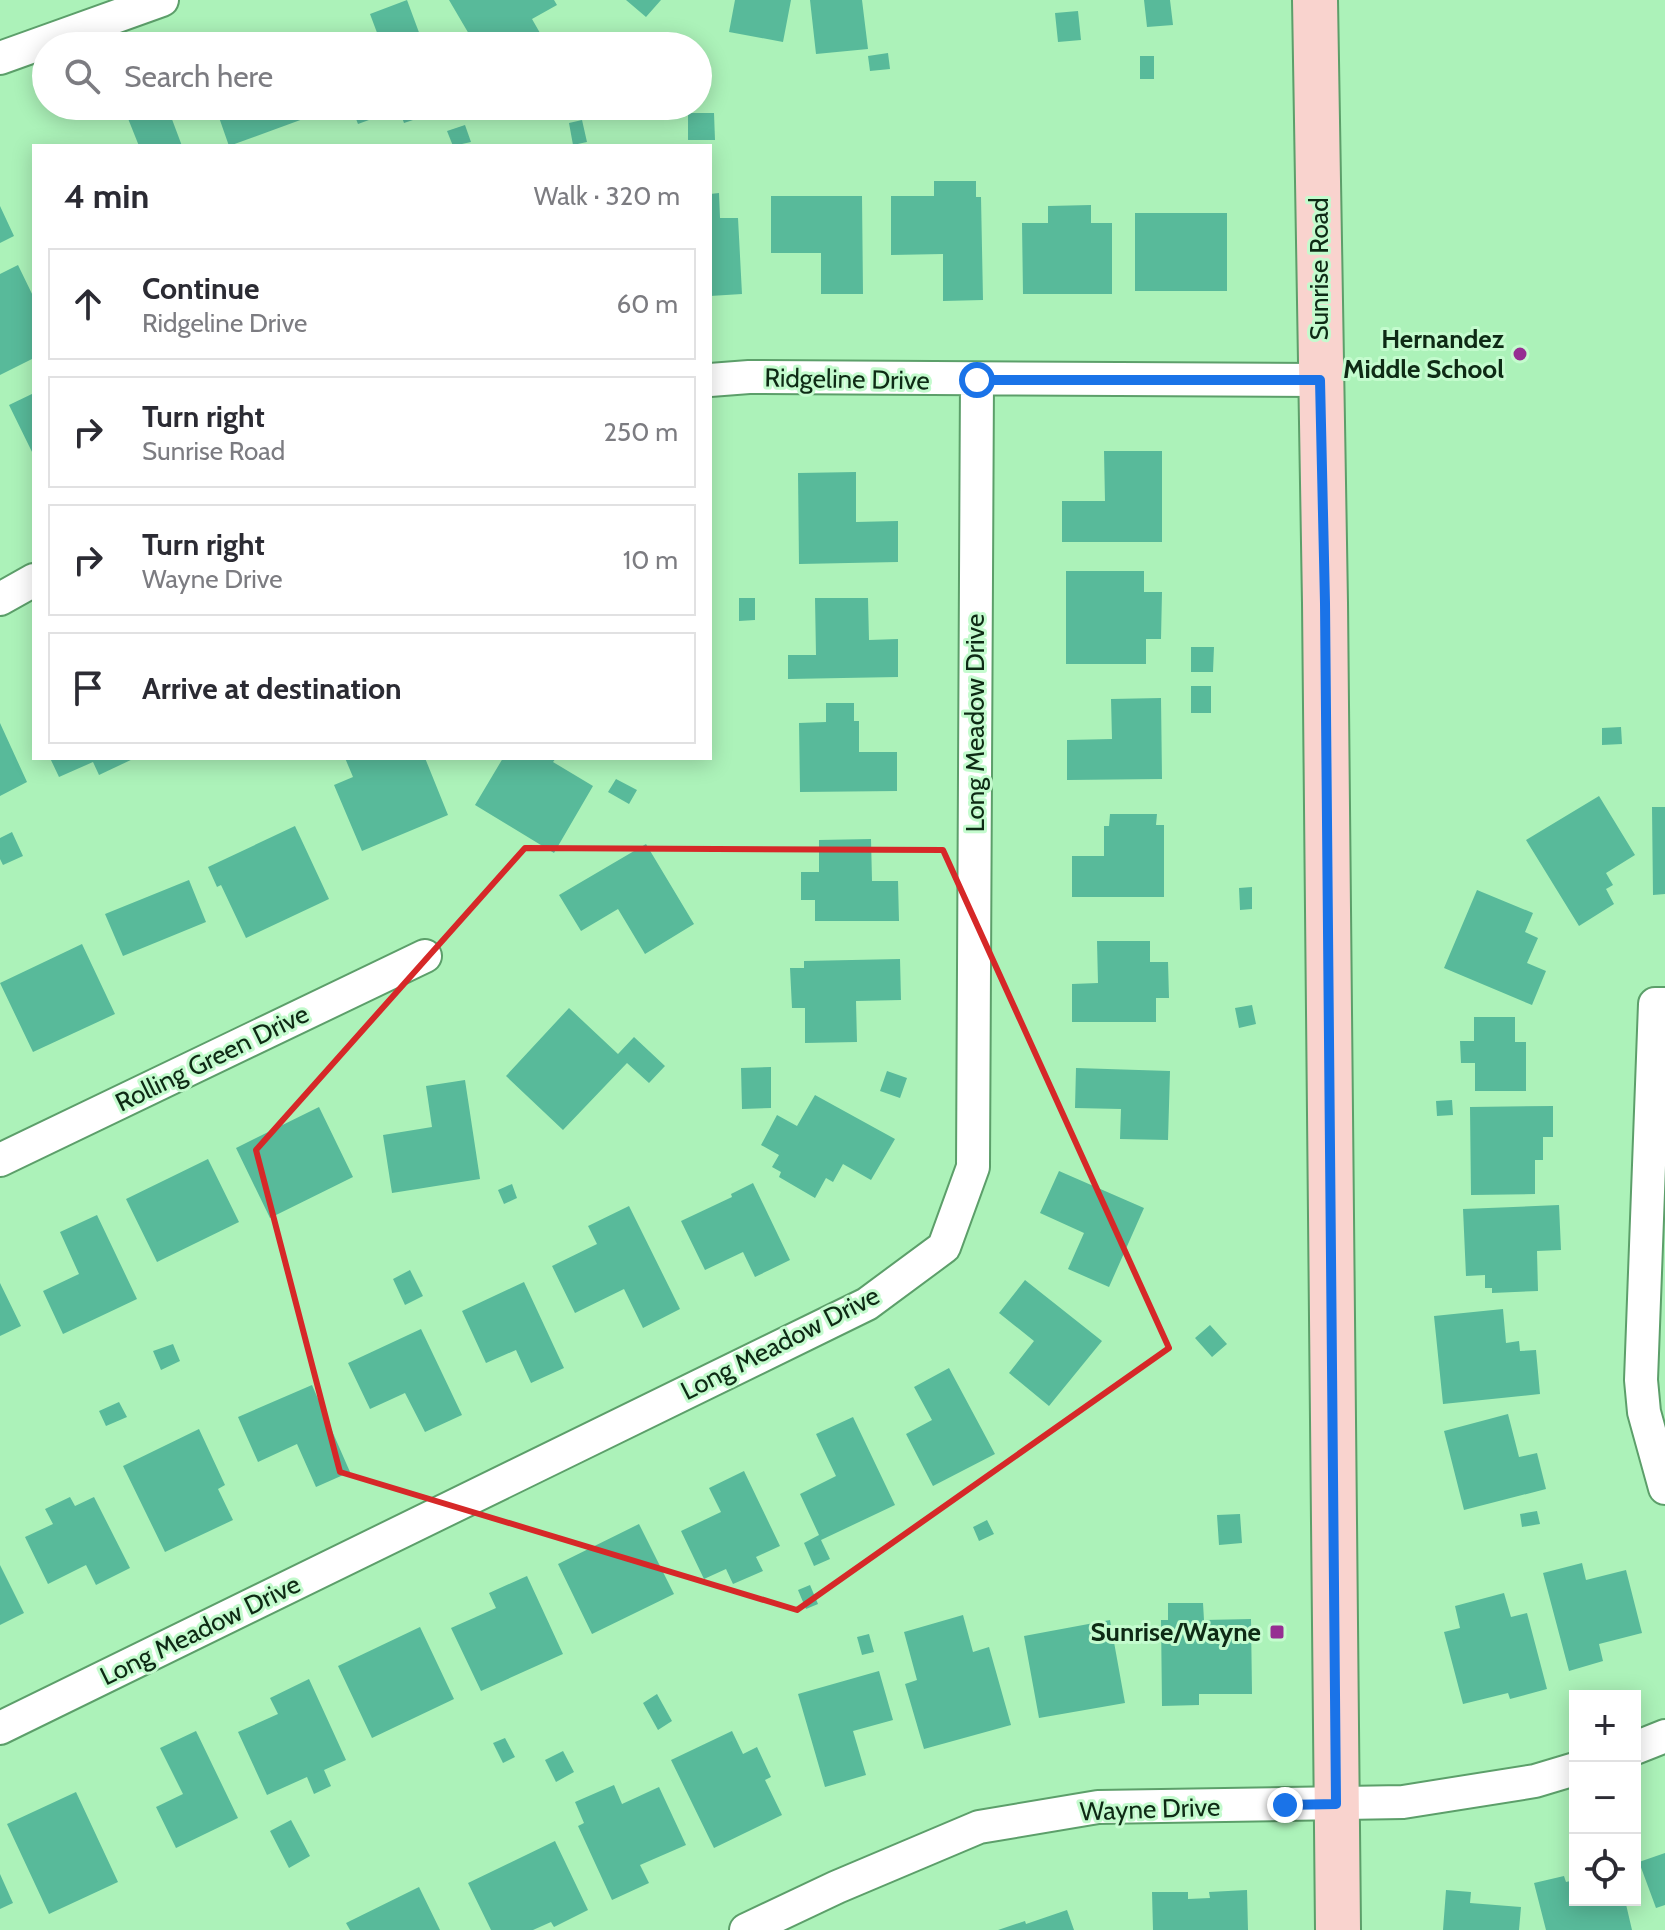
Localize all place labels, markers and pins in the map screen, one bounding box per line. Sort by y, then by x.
place label: Hernandez Middle School [1343,323,1504,385]
marker: Hernandez Middle School [1511,345,1529,363]
place label: Sunrise/Wayne [1091,1616,1261,1648]
marker: Sunrise/Wayne [1268,1623,1286,1641]

